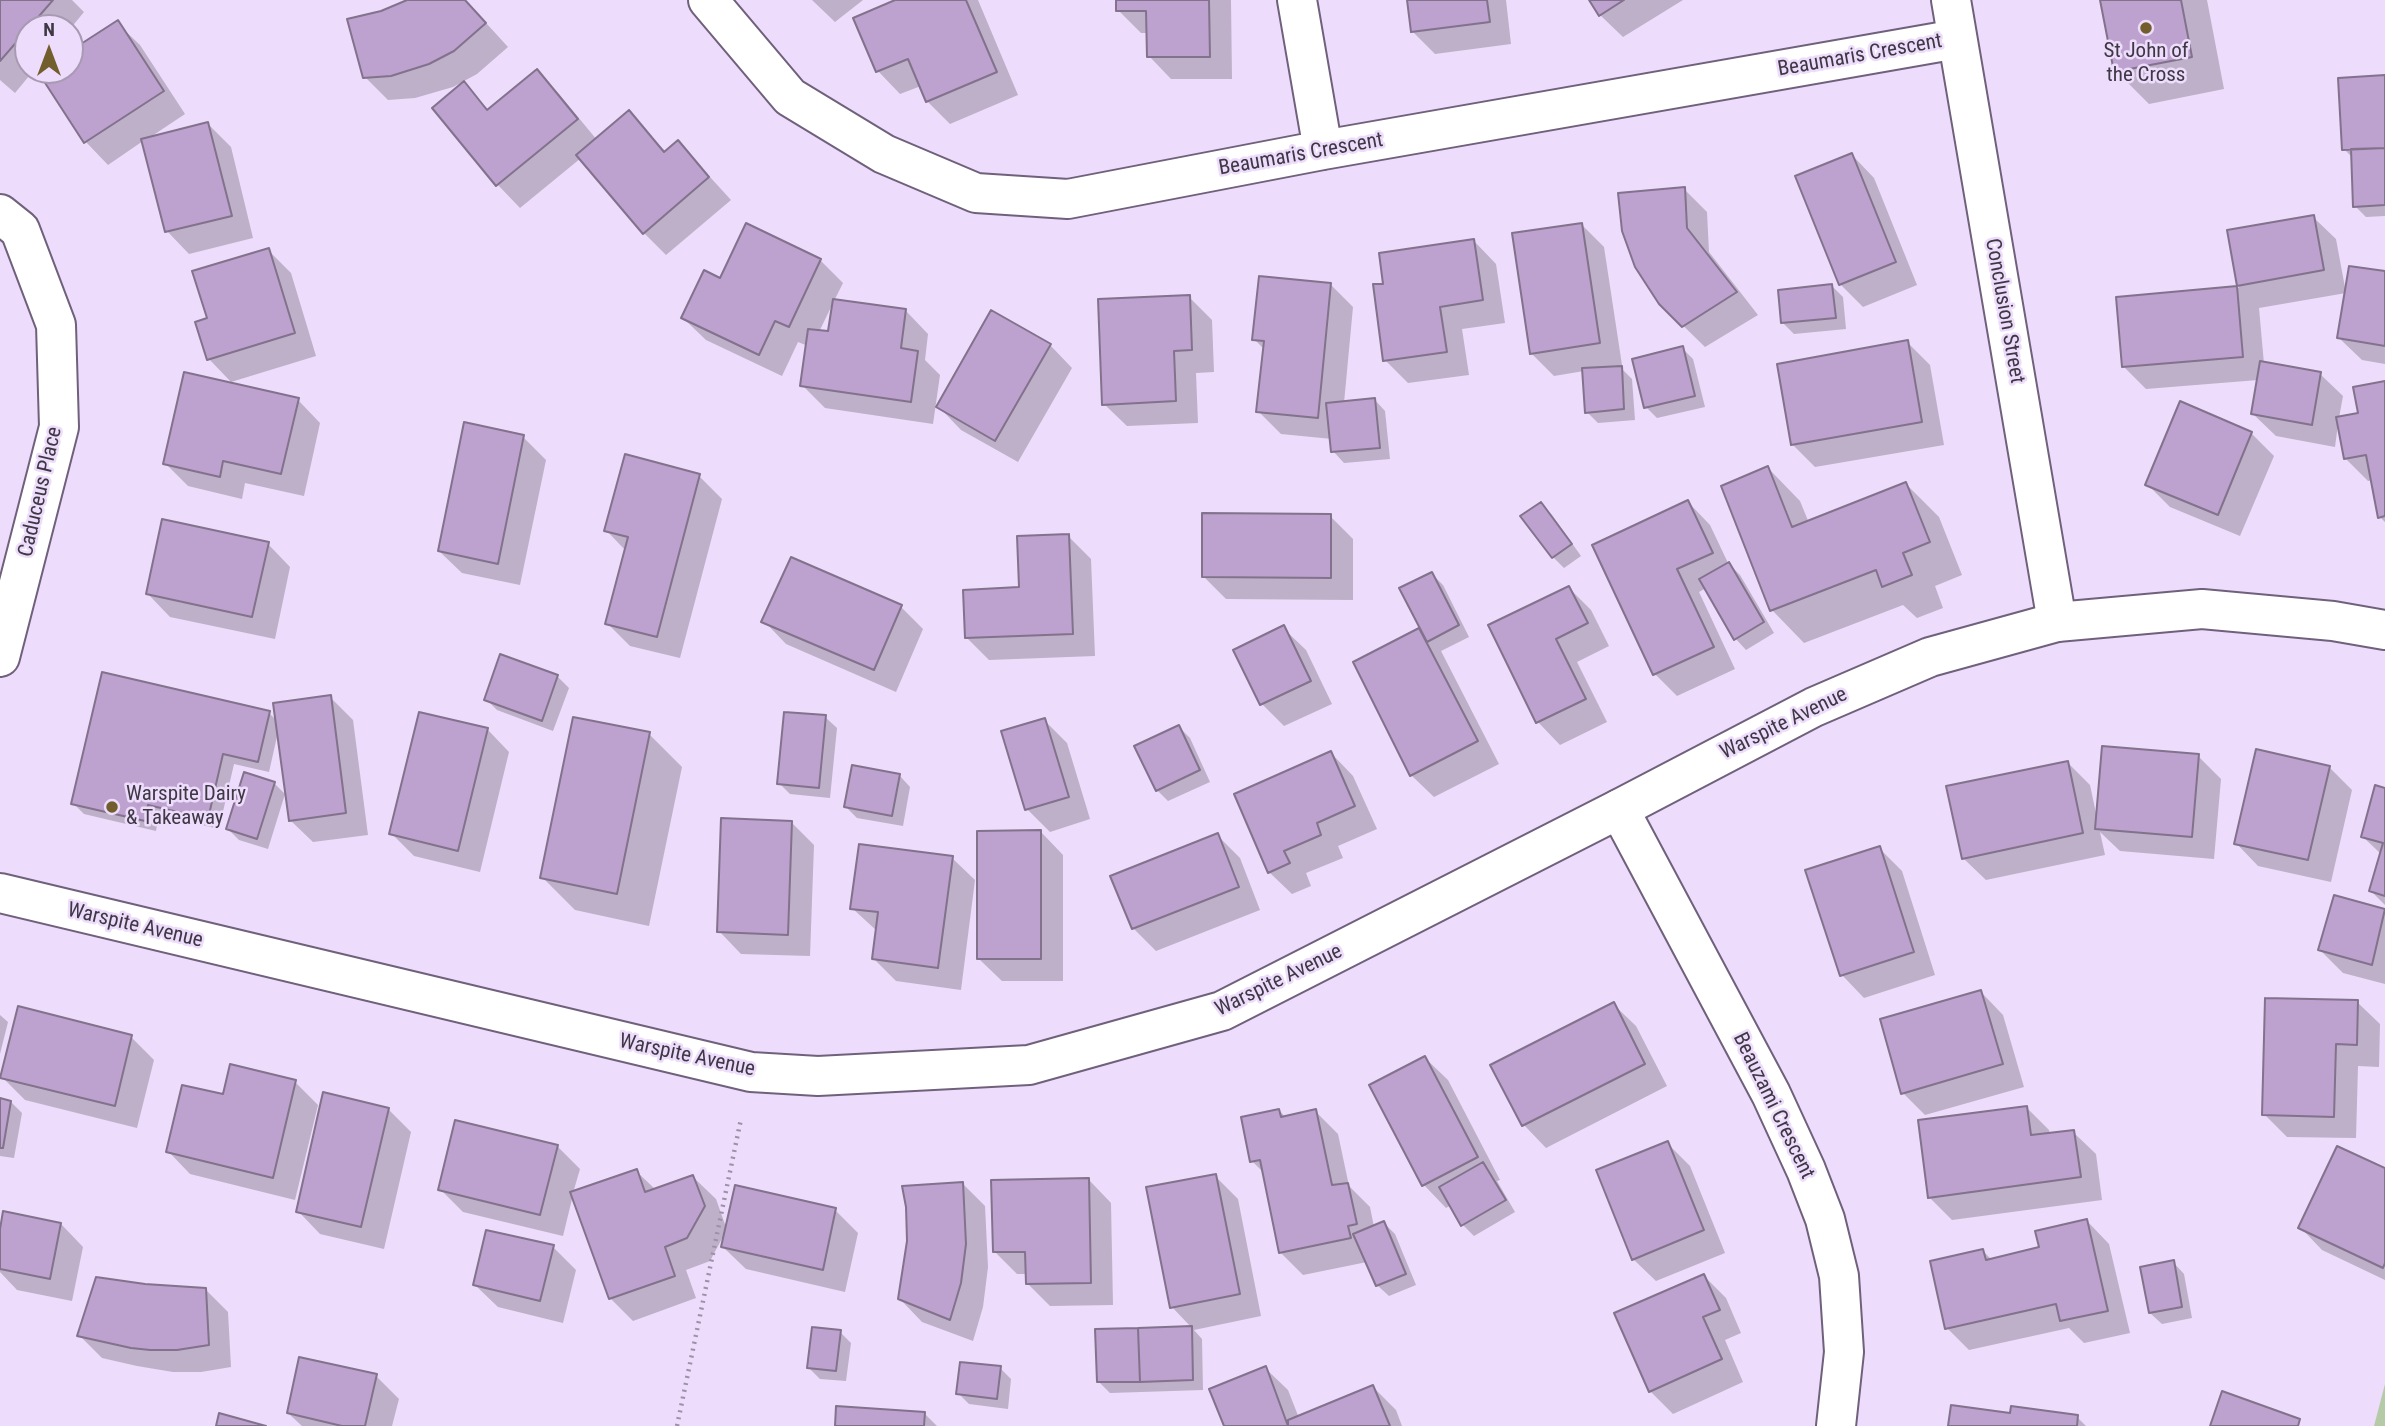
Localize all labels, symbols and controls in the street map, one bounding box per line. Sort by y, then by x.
north arrow [14,14,84,84]
text: N [43,18,55,41]
marker: St John of the Cross [2138,20,2154,36]
street label: Beaumaris Crescent [1776,29,1944,83]
place label: St John of the Cross [2104,39,2188,89]
street label: Beaumaris Crescent [1217,128,1385,182]
street label: Conclusion Street [1979,237,2029,385]
street label: Caduceus Place [14,425,68,559]
street label: Warspite Avenue [1716,682,1852,766]
place label: Warspite Dairy & Takeaway [126,782,246,832]
marker: Warspite Dairy & Takeaway [104,799,120,815]
street label: Warspite Avenue [65,898,205,954]
street label: Warspite Avenue [1211,939,1347,1023]
street label: Warspite Avenue [617,1029,757,1083]
street label: Beauzami Crescent [1727,1029,1819,1183]

